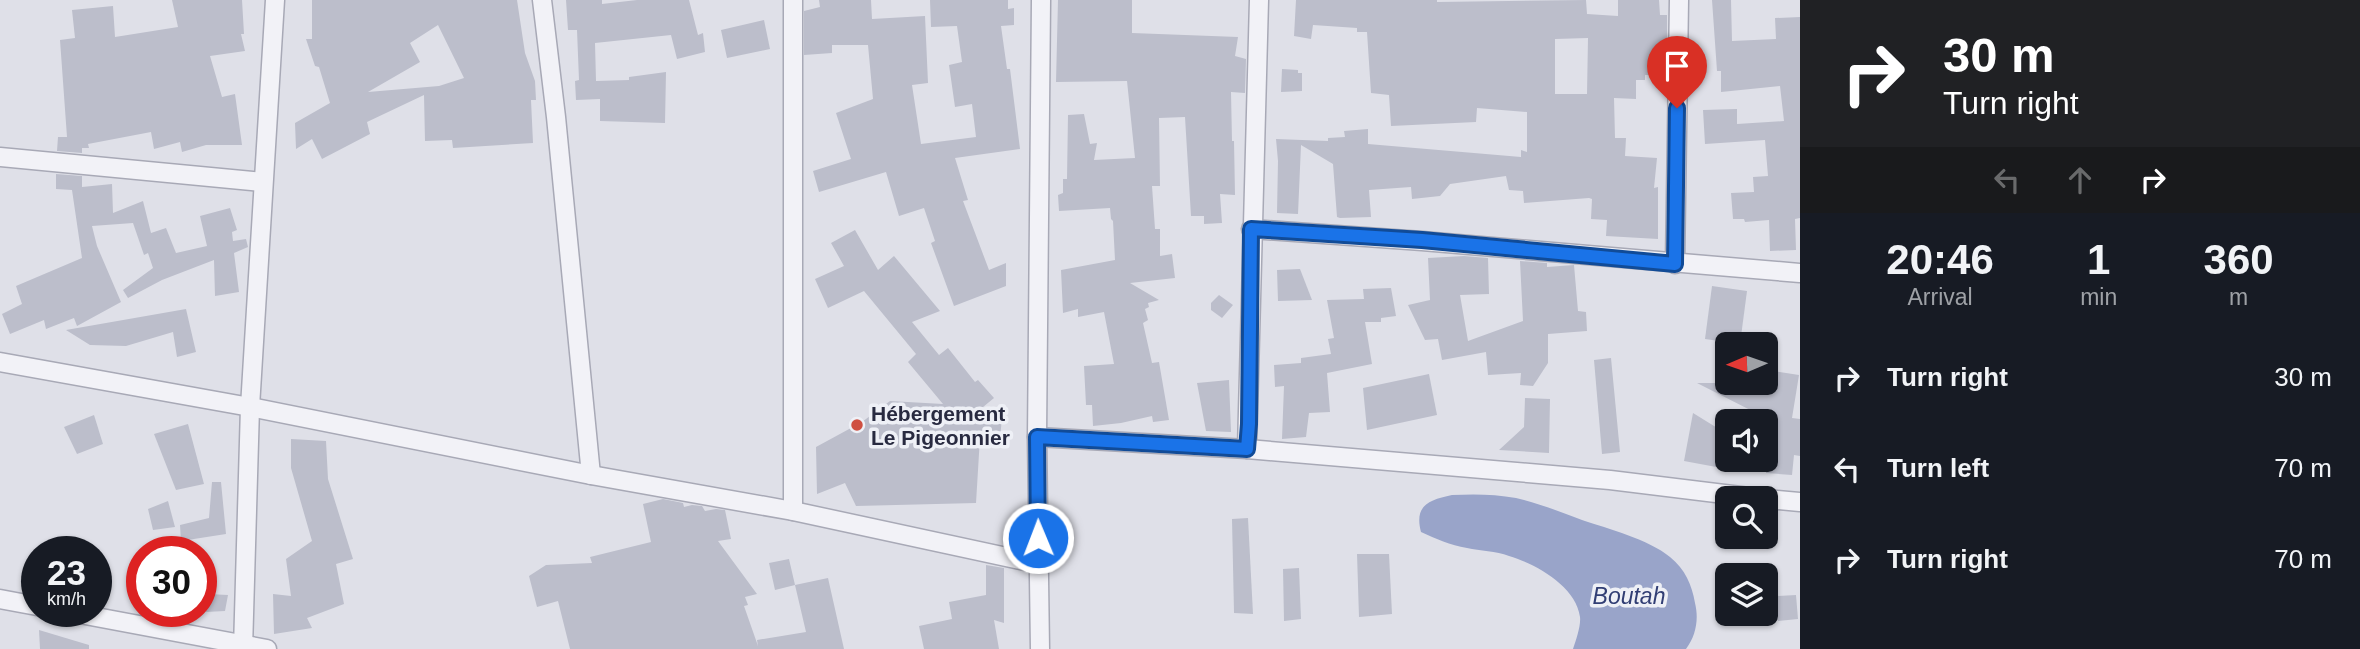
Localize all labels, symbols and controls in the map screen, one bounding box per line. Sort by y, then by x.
icon: right [1828,28,1919,119]
text: 30 m [1943,28,2055,82]
pin [1647,36,1707,108]
icon: arrive [1658,47,1696,85]
text: Turn right [1943,85,2079,121]
icon: left [1988,161,2026,199]
icon: ahead [2061,161,2099,199]
icon: right [2134,161,2172,199]
text: 20:46 [1886,236,1994,283]
text: 1 [2087,236,2110,283]
text: 360 [2204,236,2274,283]
text: Arrival [1907,284,1973,310]
text: min [2080,284,2117,310]
text: m [2229,284,2248,310]
north arrow [1715,332,1778,396]
map controls [1715,332,1778,626]
icon: right [1828,359,1866,397]
text: Turn right [1887,362,2008,392]
text: 30 m [2274,362,2332,392]
place label: Hébergement Le Pigeonnier [871,402,1010,449]
button: sound [1715,409,1778,472]
marker: Hébergement Le Pigeonnier [849,417,865,433]
icon: left [1828,450,1866,488]
text: Turn left [1887,453,1989,483]
text: 70 m [2274,453,2332,483]
button: search [1715,486,1778,549]
position arrow [1001,501,1075,575]
speed limit sign: 30 [126,536,217,627]
icon: right [1828,541,1866,579]
text: Turn right [1887,544,2008,574]
text: 70 m [2274,544,2332,574]
text: 23 [47,553,86,592]
button: layers [1715,563,1778,626]
water label: Boutah [1593,583,1665,609]
text: km/h [47,589,86,609]

